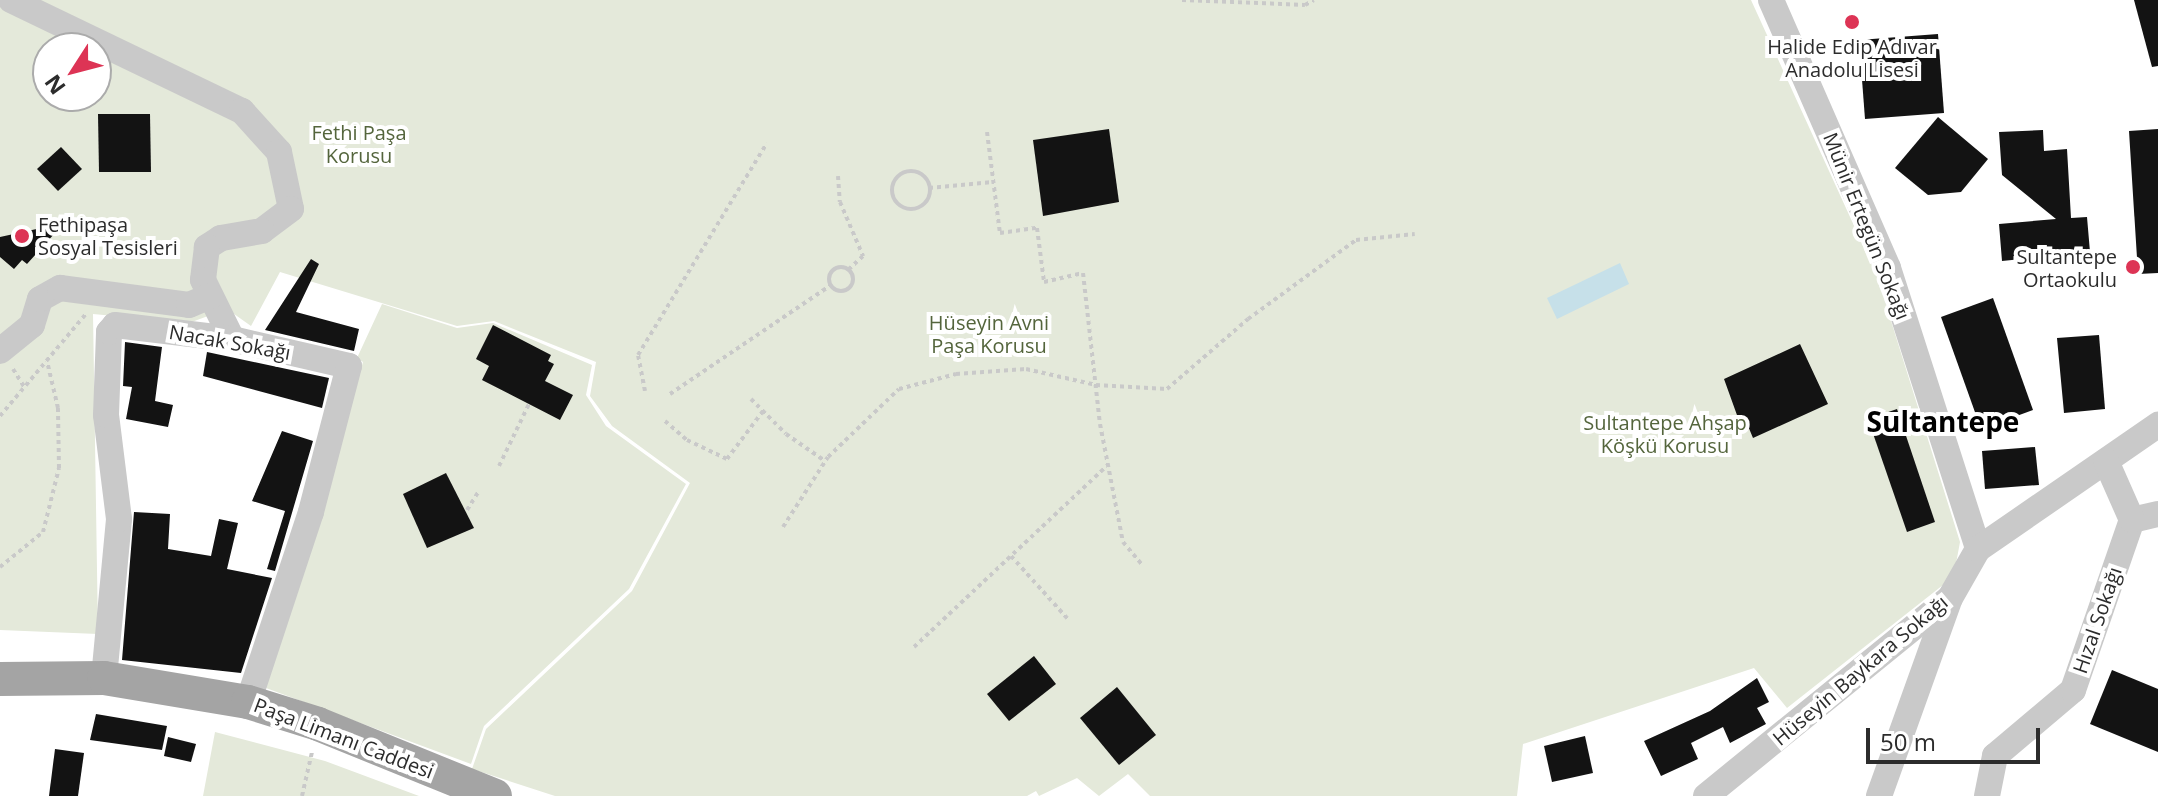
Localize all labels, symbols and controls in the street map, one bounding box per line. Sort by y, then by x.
marker: Halide Edip Adıvar Anadolu Lisesi [1843,13,1861,31]
north arrow [32,32,112,112]
place label: Halide Edip Adıvar Anadolu Lisesi [1767,34,1937,81]
text: N [37,69,72,101]
park label: Fethi Paşa Korusu [312,120,406,167]
street label: Münir Ertegün Sokağı [1818,129,1916,323]
place label: Fethipaşa Sosyal Tesisleri [38,212,178,259]
marker: Fethipaşa Sosyal Tesisleri [13,227,31,245]
place label: Sultantepe Ortaokulu [2016,244,2117,291]
marker: Sultantepe Ortaokulu [2124,258,2142,276]
park label: Hüseyin Avni Paşa Korusu [929,310,1049,357]
street label: Nacak Sokağı [167,319,293,365]
district label: Sultantepe [1867,404,2019,438]
park label: Sultantepe Ahşap Köşkü Korusu [1583,411,1747,458]
street label: Hızal Sokağı [2068,564,2126,676]
street label: Hüseyin Baykara Sokağı [1768,590,1952,750]
street label: Paşa Limanı Caddesi [251,693,437,783]
scale bar [1870,712,2044,762]
text: 50 m [1880,725,1936,758]

